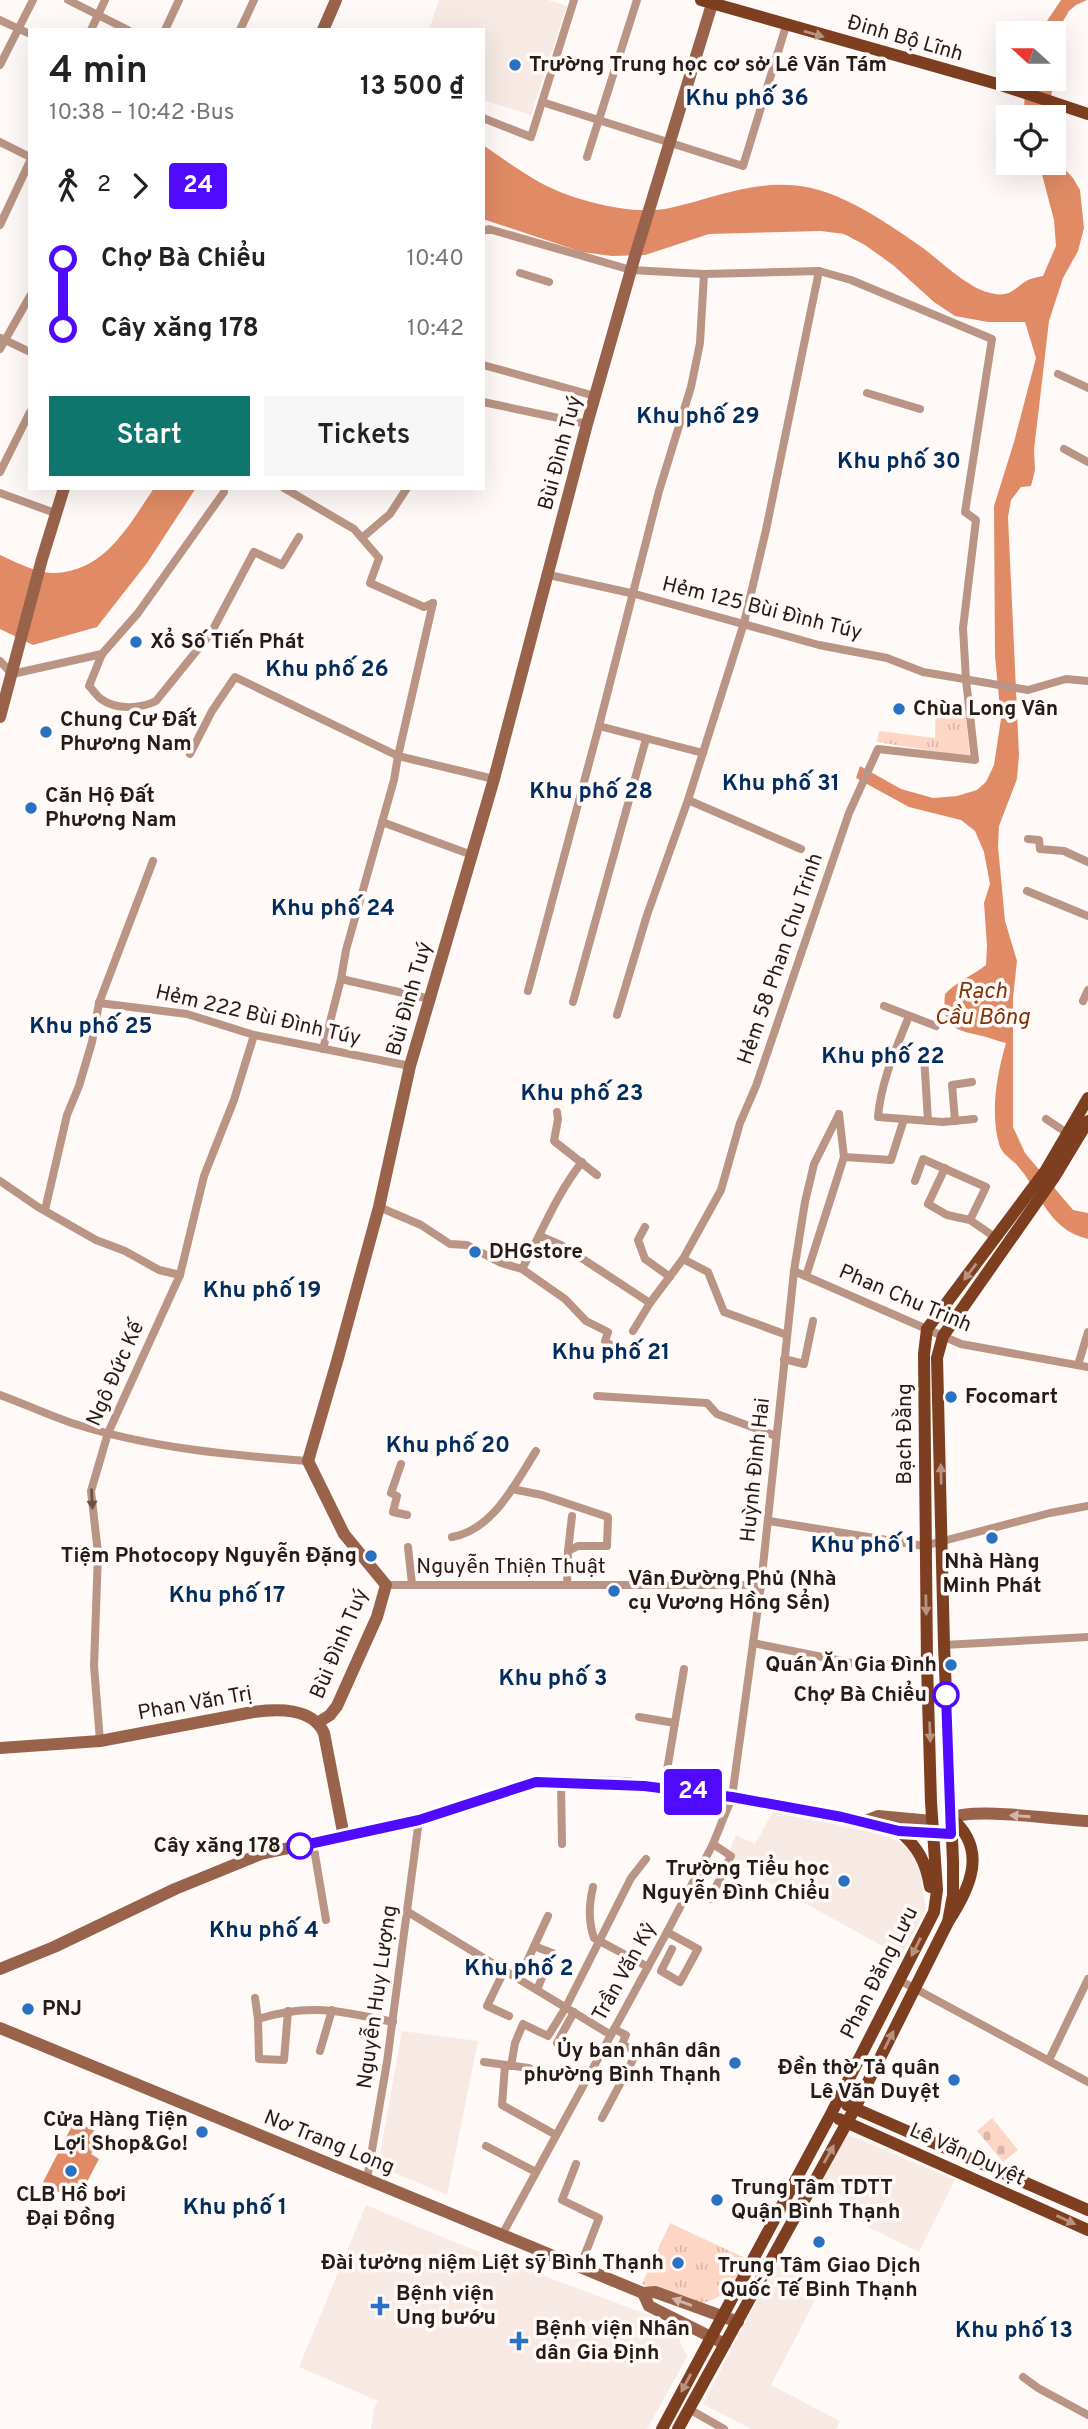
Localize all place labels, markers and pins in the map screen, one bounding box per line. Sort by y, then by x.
place label: Trường Trung học cơ sở Lê Văn Tám [529,52,887,79]
marker: Trường Trung học cơ sở Lê Văn Tám [507,57,523,73]
place label: Xổ Số Tiến Phát [150,627,305,656]
marker: Xổ Số Tiến Phát [128,634,144,650]
place label: Chùa Long Vân [913,696,1058,723]
marker: Chùa Long Vân [891,701,907,717]
place label: Chung Cư Đất Phương Nam [60,707,197,758]
marker: Chung Cư Đất Phương Nam [38,724,54,740]
place label: Căn Hộ Đất Phương Nam [45,783,177,834]
marker: Căn Hộ Đất Phương Nam [23,800,39,816]
place label: DHGstore [489,1239,583,1266]
marker: DHGstore [467,1244,483,1260]
place label: Focomart [965,1384,1058,1411]
marker: Focomart [943,1389,959,1405]
marker: Nhà Hàng Minh Phát [984,1530,1000,1546]
place label: Tiệm Photocopy Nguyễn Đặng [61,1542,357,1570]
marker: Tiệm Photocopy Nguyễn Đặng [363,1548,379,1564]
place label: Nhà Hàng Minh Phát [943,1549,1041,1600]
place label: Vân Đường Phủ (Nhà cụ Vương Hồng Sển) [628,1566,837,1617]
marker: Vân Đường Phủ (Nhà cụ Vương Hồng Sển) [606,1583,622,1599]
place label: Quán Ăn Gia Đình [765,1651,937,1679]
marker: Quán Ăn Gia Đình [943,1657,959,1673]
place label: Chợ Bà Chiểu [794,1680,927,1709]
marker: Chợ Bà Chiểu [933,1682,959,1708]
place label: Cây xăng 178 [153,1833,281,1860]
marker: Cây xăng 178 [287,1833,313,1859]
place label: Trường Tiểu học Nguyễn Đình Chiểu [642,1854,830,1907]
marker: Trường Tiểu học Nguyễn Đình Chiểu [836,1873,852,1889]
place label: PNJ [42,1996,82,2023]
marker: PNJ [20,2001,36,2017]
place label: Ủy ban nhân dân phường Bình Thạnh [524,2037,721,2089]
marker: Ủy ban nhân dân phường Bình Thạnh [727,2055,743,2071]
place label: Đền thờ Tả quân Lê Văn Duyệt [778,2055,940,2106]
marker: Đền thờ Tả quân Lê Văn Duyệt [946,2072,962,2088]
place label: Cửa Hàng Tiện Lợi Shop&Go! [43,2107,188,2158]
marker: Cửa Hàng Tiện Lợi Shop&Go! [194,2124,210,2140]
marker: CLB Hồ bơi Đại Đồng [63,2163,79,2179]
place label: Trung Tâm TDTT Quận Bình Thạnh [731,2175,900,2226]
place label: CLB Hồ bơi Đại Đồng [16,2182,126,2233]
marker: Trung Tâm TDTT Quận Bình Thạnh [709,2192,725,2208]
marker: Trung Tâm Giao Dịch Quốc Tế Binh Thạnh [811,2234,827,2250]
place label: Đài tưởng niệm Liệt sỹ Bình Thạnh [321,2250,664,2277]
place label: Trung Tâm Giao Dịch Quốc Tế Binh Thạnh [717,2253,921,2304]
marker: Đài tưởng niệm Liệt sỹ Bình Thạnh [670,2255,686,2271]
place label: Bệnh viện Ung bướu [396,2281,496,2332]
marker: Bệnh viện Ung bướu [370,2296,390,2316]
place label: Bệnh viện Nhân dân Gia Định [535,2316,690,2367]
marker: Bệnh viện Nhân dân Gia Định [509,2331,529,2351]

